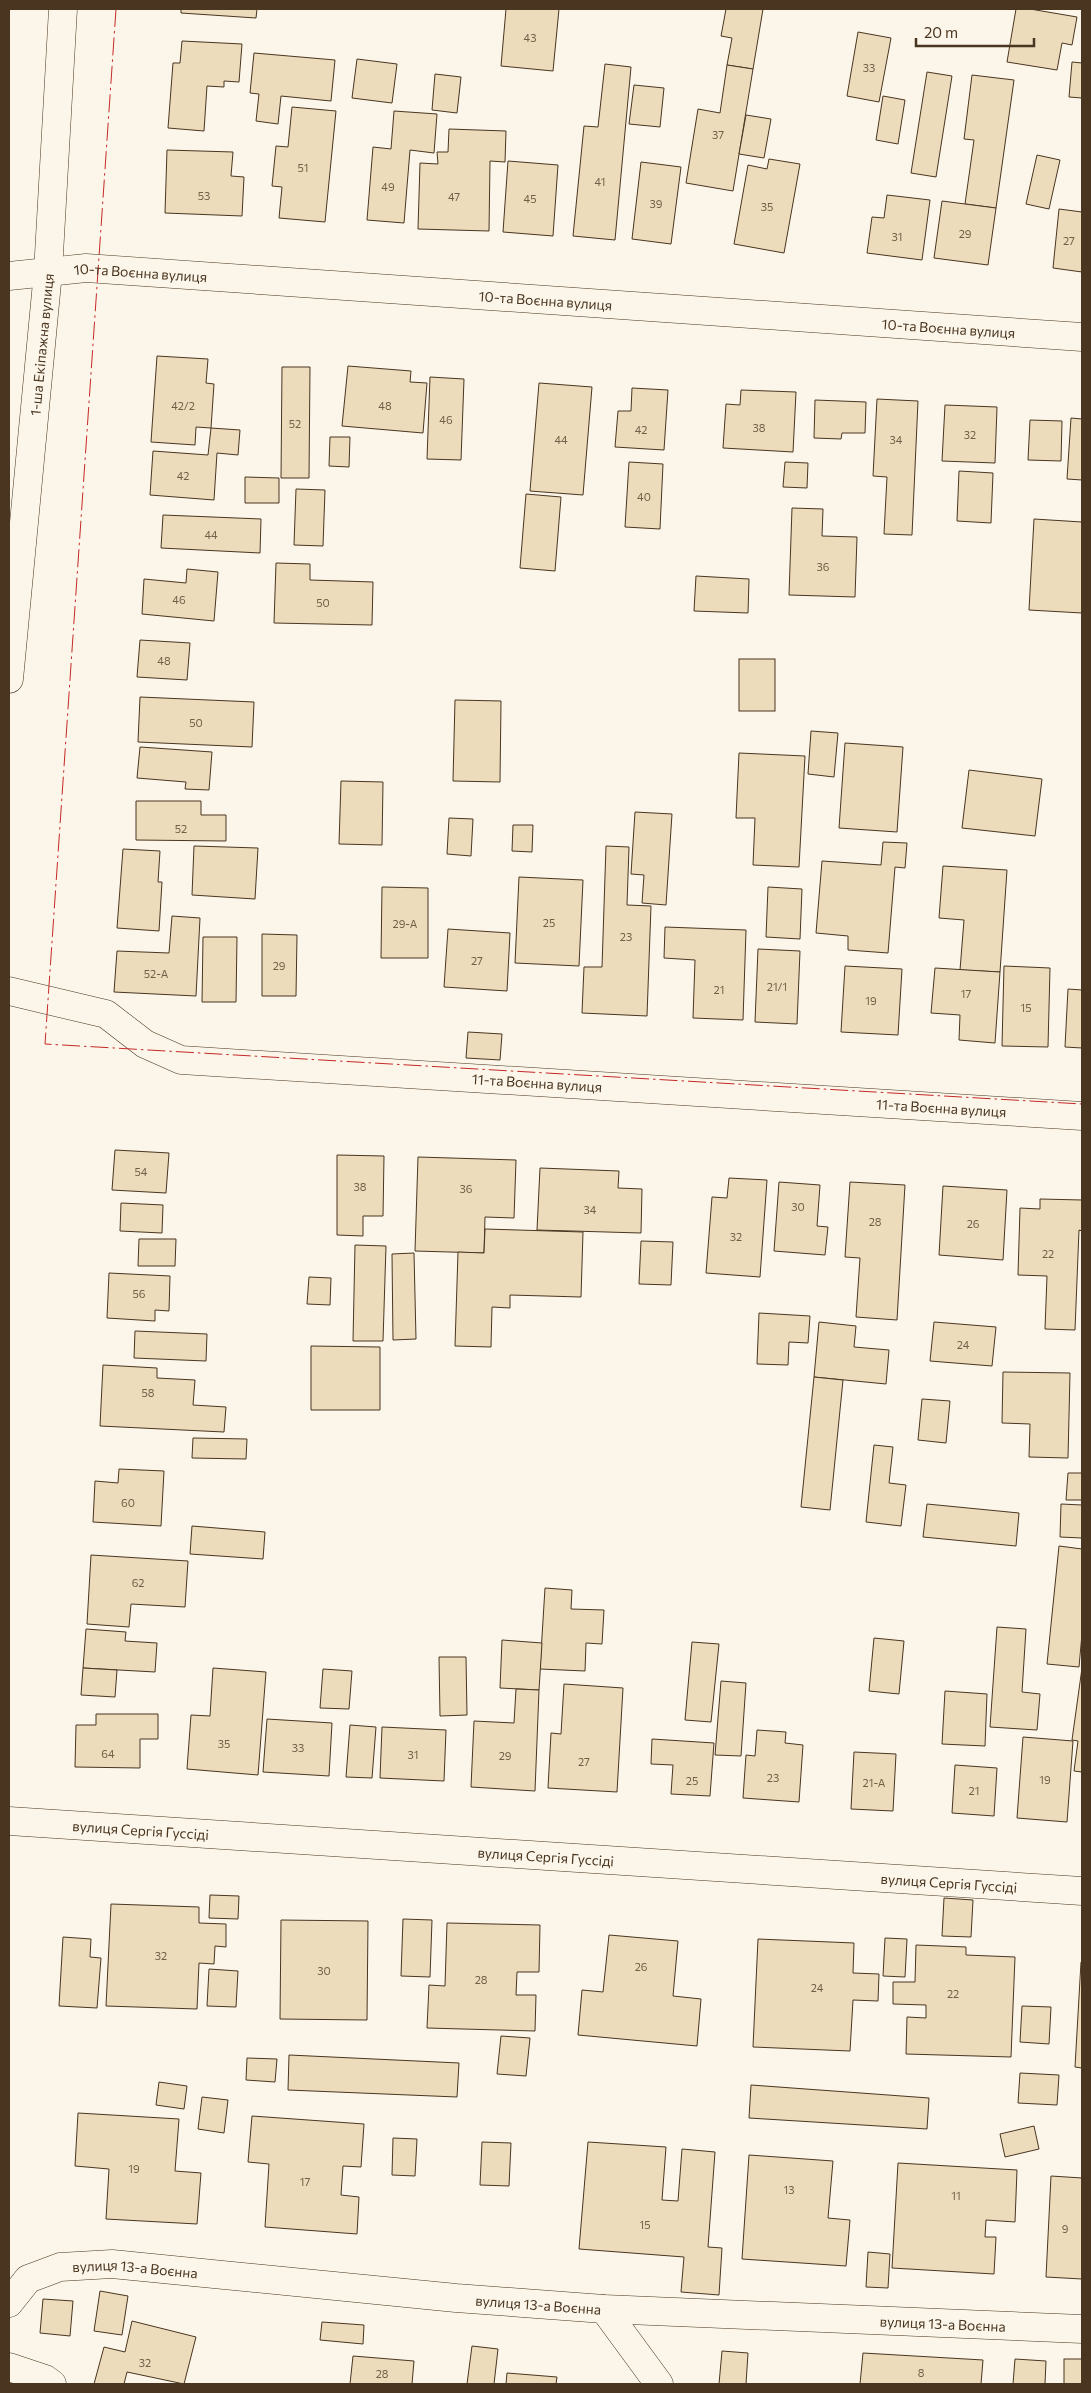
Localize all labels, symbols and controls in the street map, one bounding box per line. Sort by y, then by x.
scale bar [916,15,1034,47]
text: 20 m [924,23,958,41]
house number: 43 [524,31,536,44]
house number: 33 [863,61,875,74]
house number: 37 [712,128,724,141]
house number: 51 [297,161,309,174]
house number: 41 [595,175,605,188]
house number: 49 [381,180,395,193]
house number: 53 [198,189,210,202]
house number: 47 [448,190,460,203]
house number: 45 [524,192,536,205]
house number: 39 [650,197,663,210]
house number: 35 [761,200,773,213]
house number: 29 [959,227,972,240]
house number: 31 [892,230,902,243]
house number: 27 [1063,234,1075,247]
street label: 10-та Воєнна вулиця [73,259,208,285]
street label: 1-ша Екіпажна вулиця [26,273,56,417]
street label: 10-та Воєнна вулиця [478,287,613,313]
street label: 10-та Воєнна вулиця [881,315,1016,341]
house number: 42/2 [171,399,195,412]
house number: 48 [378,399,392,412]
house number: 46 [439,413,453,426]
house number: 52 [289,417,301,430]
house number: 38 [753,421,766,434]
house number: 42 [635,423,647,436]
house number: 32 [964,428,976,441]
house number: 44 [554,433,568,446]
house number: 34 [890,433,903,446]
house number: 42 [177,469,189,482]
house number: 40 [637,490,651,503]
house number: 44 [204,528,218,541]
house number: 36 [817,560,830,573]
house number: 46 [172,593,186,606]
house number: 50 [316,596,330,609]
house number: 48 [157,654,171,667]
house number: 50 [189,716,203,729]
house number: 52 [175,822,187,835]
house number: 25 [543,916,555,929]
house number: 29-А [393,917,418,930]
house number: 23 [620,930,632,943]
house number: 27 [471,954,483,967]
house number: 29 [273,959,286,972]
house number: 52-А [144,967,169,980]
house number: 21/1 [767,980,787,993]
house number: 21 [714,983,724,996]
house number: 17 [961,987,971,1000]
house number: 19 [865,994,877,1007]
house number: 15 [1020,1001,1032,1014]
street label: 11-та Воєнна вулиця [471,1070,603,1095]
street label: 11-та Воєнна вулиця [876,1095,1007,1120]
house number: 54 [135,1165,148,1178]
house number: 38 [354,1180,367,1193]
house number: 36 [460,1182,473,1195]
house number: 30 [791,1200,805,1213]
house number: 34 [584,1203,597,1216]
house number: 28 [869,1215,882,1228]
house number: 26 [967,1217,980,1230]
house number: 32 [730,1230,742,1243]
house number: 22 [1042,1247,1054,1260]
house number: 56 [133,1287,146,1300]
house number: 24 [957,1338,970,1351]
house number: 58 [142,1386,155,1399]
house number: 60 [121,1496,135,1509]
house number: 62 [132,1576,144,1589]
house number: 35 [218,1737,230,1750]
house number: 33 [292,1741,304,1754]
house number: 64 [101,1747,115,1760]
house number: 31 [408,1748,418,1761]
house number: 29 [499,1749,512,1762]
house number: 27 [578,1755,590,1768]
house number: 23 [767,1771,779,1784]
house number: 19 [1039,1773,1051,1786]
house number: 25 [686,1774,698,1787]
house number: 21-А [863,1776,886,1789]
house number: 21 [969,1784,979,1797]
street label: вулиця Сергія Гуссіді [72,1817,210,1843]
street label: вулиця Сергія Гуссіді [477,1843,615,1869]
street label: вулиця Сергія Гуссіді [880,1869,1018,1895]
house number: 32 [155,1949,167,1962]
house number: 26 [635,1960,648,1973]
house number: 30 [317,1964,331,1977]
house number: 28 [475,1973,488,1986]
house number: 24 [811,1981,824,1994]
house number: 22 [947,1987,959,2000]
house number: 19 [128,2162,140,2175]
house number: 17 [300,2175,310,2188]
house number: 13 [784,2183,794,2196]
house number: 11 [951,2189,961,2202]
house number: 15 [639,2218,651,2231]
house number: 9 [1062,2222,1069,2235]
street label: вулиця 13-а Воєнна [72,2255,199,2281]
street label: вулиця 13-а Воєнна [475,2291,602,2317]
street label: вулиця 13-а Воєнна [879,2312,1006,2334]
house number: 32 [139,2356,151,2369]
house number: 8 [918,2366,925,2379]
house number: 28 [376,2367,389,2380]

